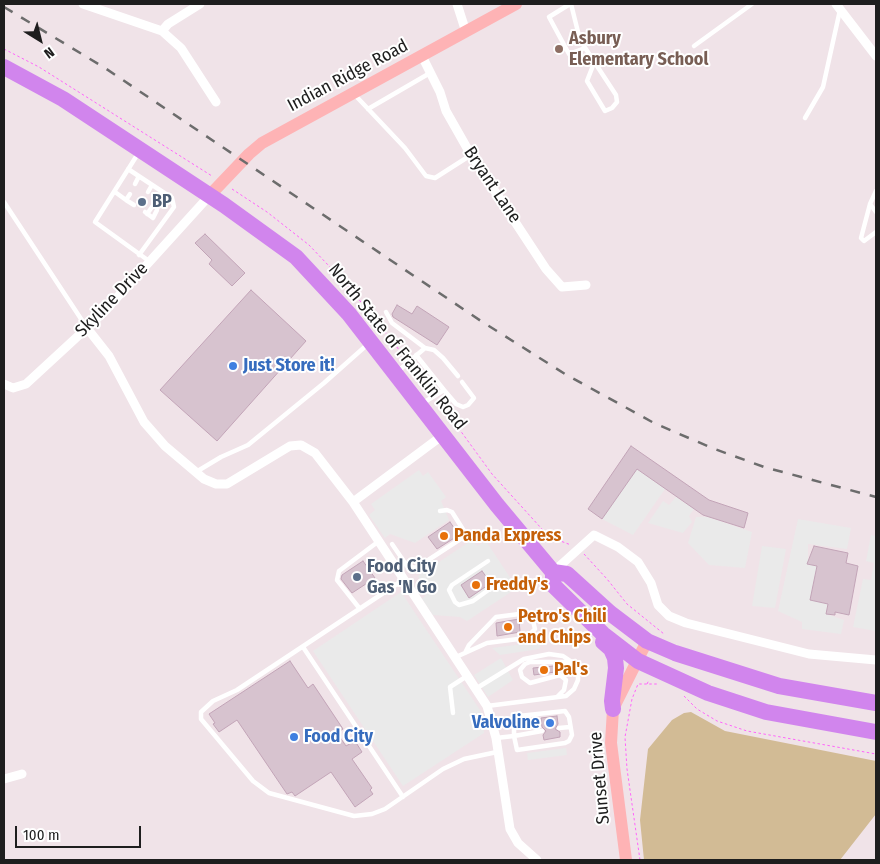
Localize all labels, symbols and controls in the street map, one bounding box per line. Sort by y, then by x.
north arrow [15,15,65,65]
place label: Asbury Elementary School [569,28,708,70]
street label: Indian Ridge Road [284,35,412,117]
text: N [41,43,58,62]
marker: Asbury Elementary School [553,43,565,55]
street label: Bryant Lane [459,143,525,227]
place label: BP [152,191,172,213]
marker: BP [136,196,148,208]
street label: Skyline Drive [71,258,153,342]
street label: North State of Franklin Road [323,259,471,435]
place label: Just Store it! [243,355,335,377]
marker: Just Store it! [227,360,239,372]
place label: Panda Express [454,525,561,547]
marker: Panda Express [438,530,450,542]
place label: Food City Gas 'N Go [367,556,437,598]
marker: Food City Gas 'N Go [351,571,363,583]
place label: Freddy's [486,574,548,596]
marker: Freddy's [470,579,482,591]
place label: Petro's Chili and Chips [518,606,607,649]
marker: Petro's Chili and Chips [502,621,514,633]
place label: Pal's [554,659,588,681]
marker: Pal's [538,664,550,676]
place label: Valvoline [472,712,540,734]
marker: Valvoline [544,717,556,729]
place label: Food City [304,726,373,748]
marker: Food City [288,731,300,743]
street label: Sunset Drive [585,731,615,825]
scale bar [18,816,144,848]
text: 100 m [23,826,60,844]

